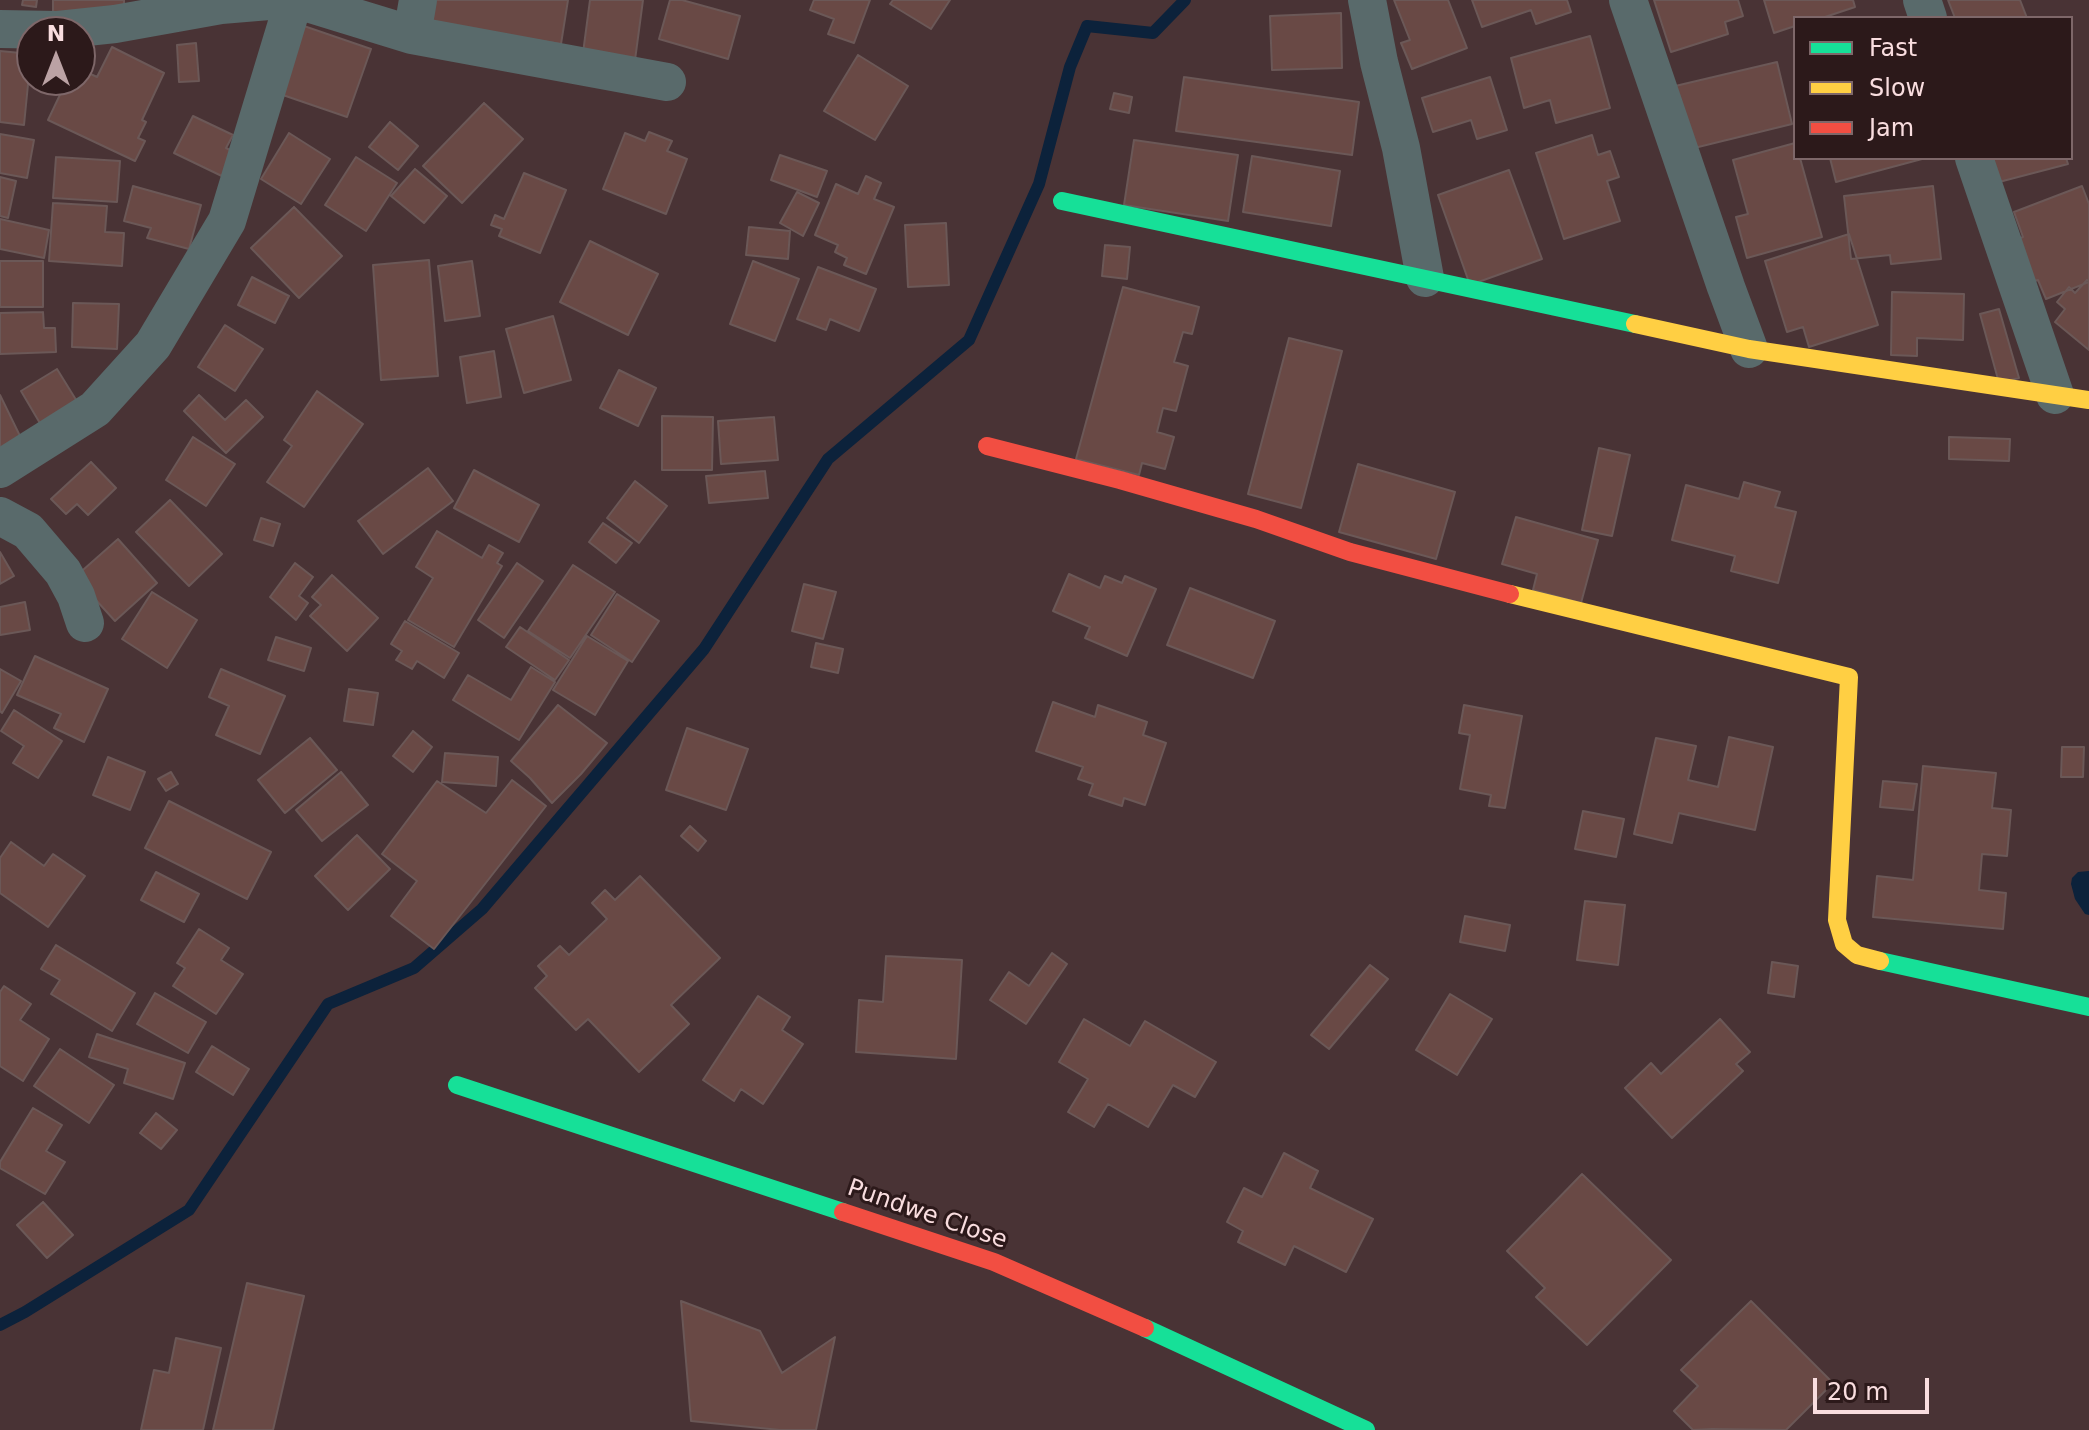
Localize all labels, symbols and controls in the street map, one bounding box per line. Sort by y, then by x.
north arrow [16,16,96,96]
legend [1793,16,2073,160]
text: N [47,21,65,46]
text: Fast [1869,34,1917,62]
text: Slow [1869,74,1925,102]
text: Jam [1869,114,1914,142]
street label: Pundwe Close [843,1174,1011,1256]
scale bar [1817,1362,1933,1412]
text: 20 m [1827,1378,1889,1406]

